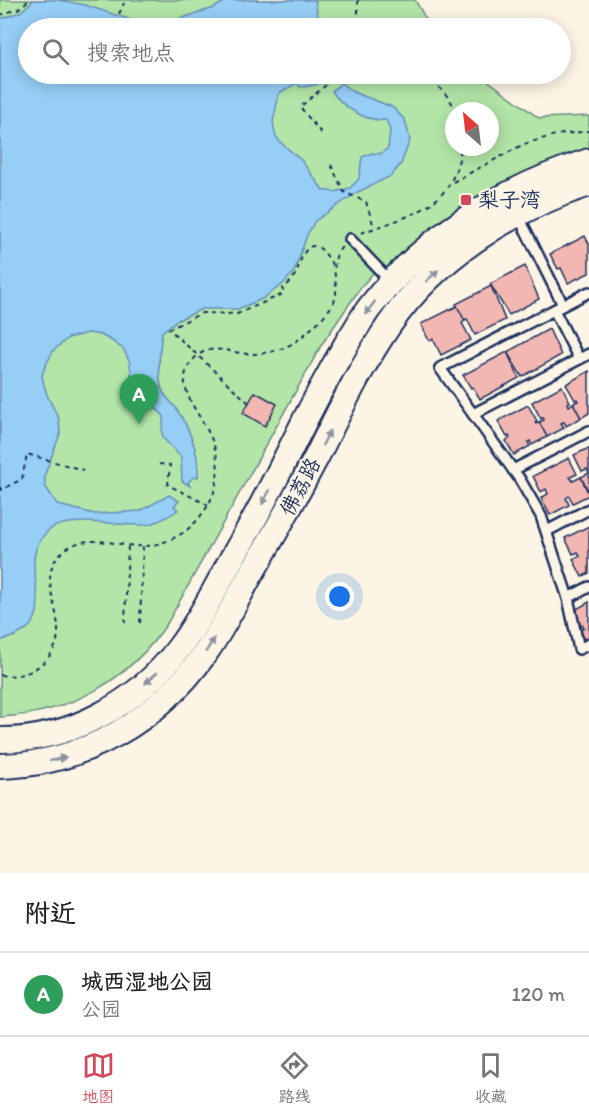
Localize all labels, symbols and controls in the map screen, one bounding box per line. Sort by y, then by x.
search box [18,18,571,84]
icon: search [39,35,72,68]
text: 搜索地点 [87,39,175,66]
north arrow [445,102,499,156]
place label: 梨子湾 [478,187,541,212]
marker: 梨子湾 [459,193,473,207]
one-way arrow [424,270,439,283]
one-way arrow [364,300,376,316]
pin: A [120,374,158,424]
one-way arrow [321,429,331,446]
street label: 佛荔路 [274,453,325,520]
one-way arrow [261,489,271,506]
your location [325,582,354,611]
one-way arrow [205,637,216,653]
one-way arrow [144,671,158,685]
one-way arrow [49,753,67,763]
text: 附近 [24,897,76,929]
text: 城西湿地公园 [81,968,213,995]
text: A [37,982,50,1006]
text: 120 m [512,982,565,1006]
text: 公园 [81,997,121,1021]
tab: 地图 [82,1049,115,1107]
tab: 路线 [278,1049,311,1107]
tab: 收藏 [474,1049,507,1107]

